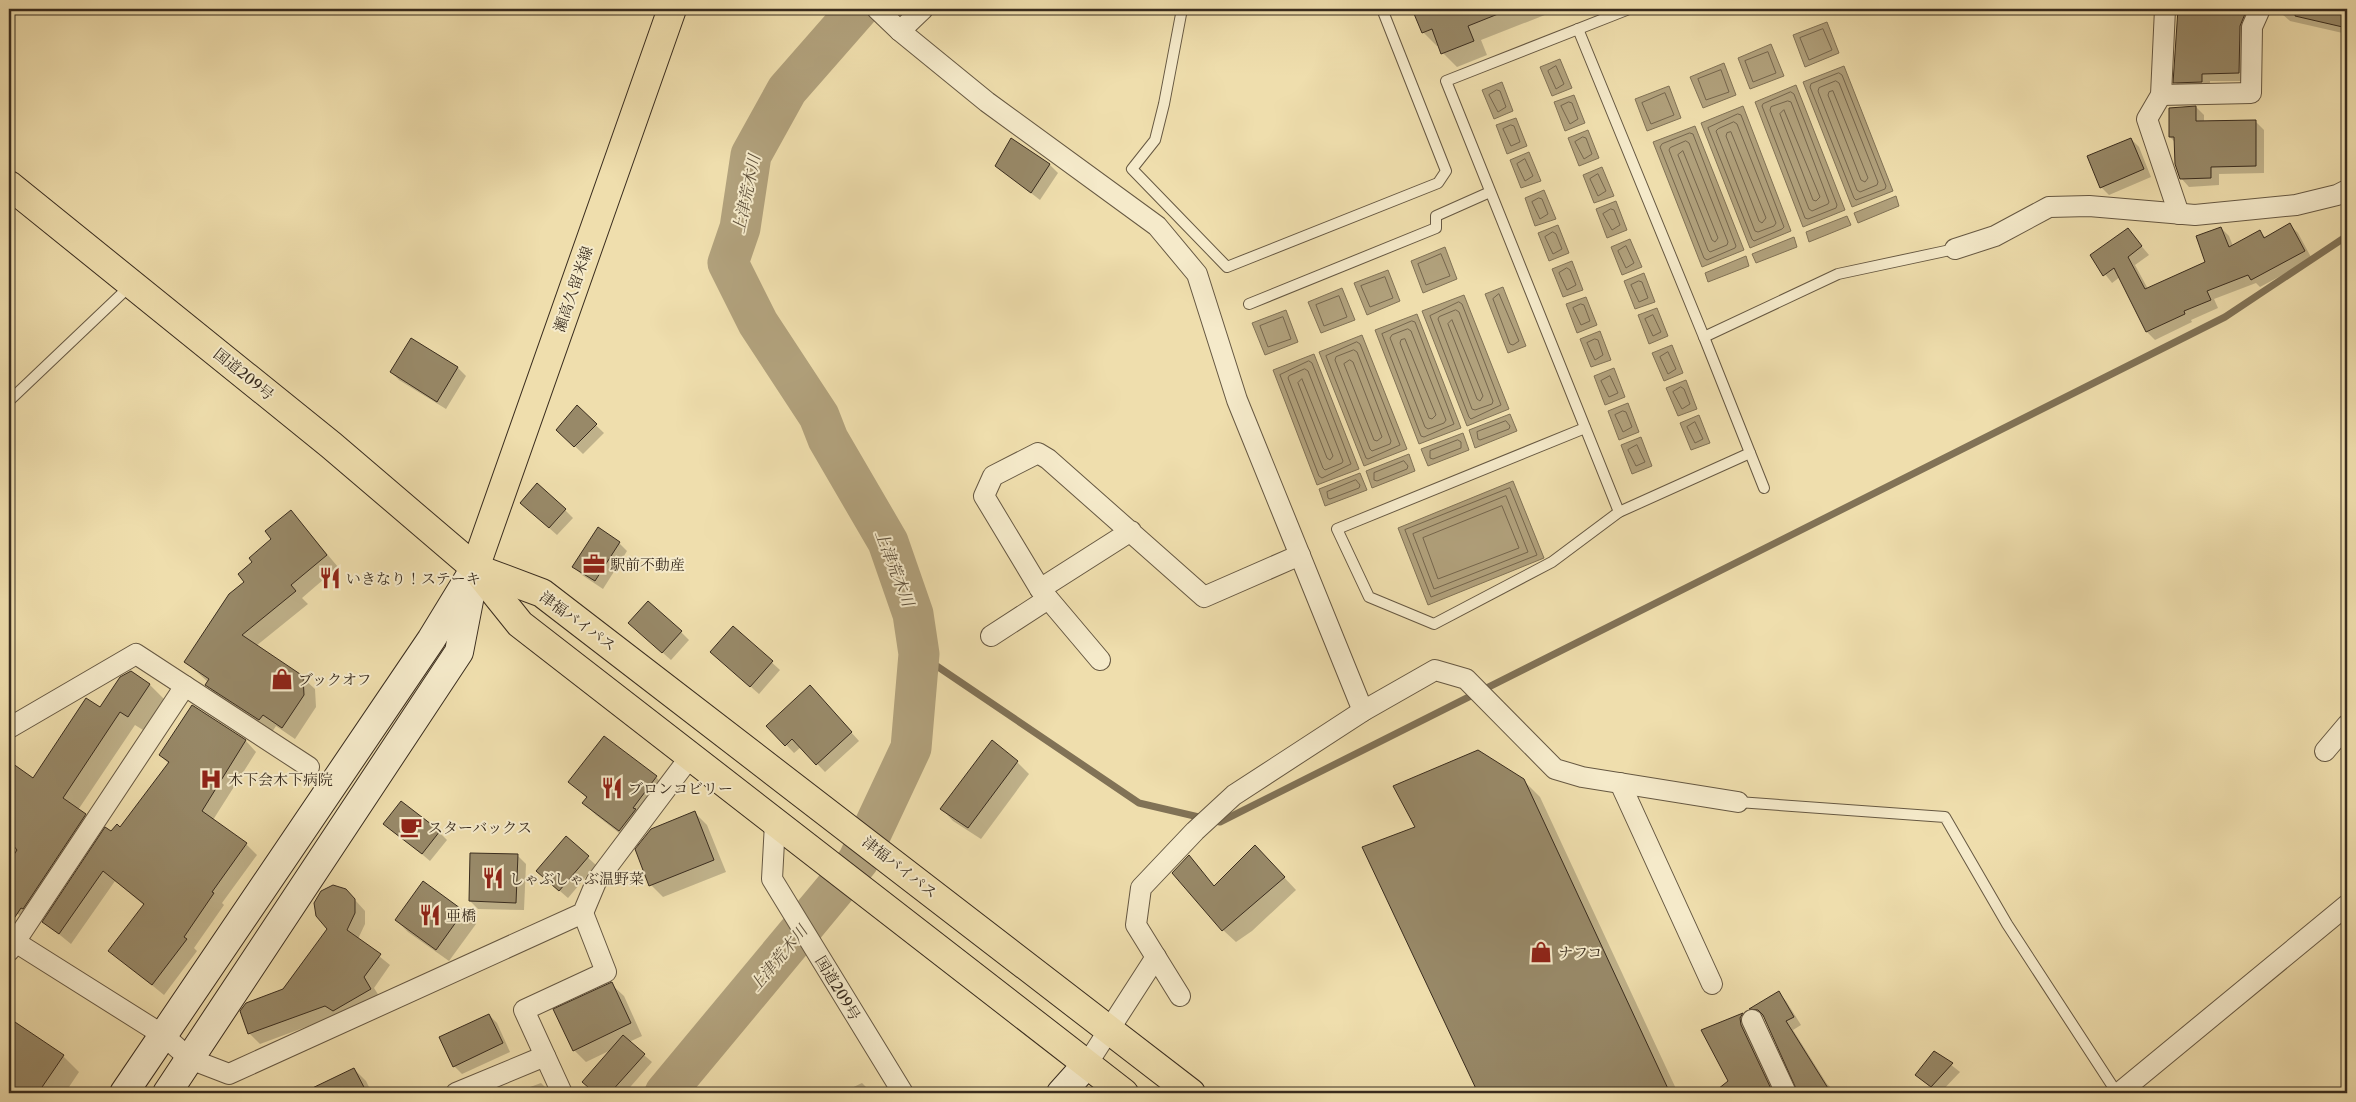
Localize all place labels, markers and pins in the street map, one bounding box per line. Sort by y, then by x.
office icon: 駅前不動産 [581,551,607,577]
place label: 駅前不動産 [610,555,685,574]
restaurant icon: いきなり！ステーキ [317,565,343,591]
place label: いきなり！ステーキ [346,569,481,588]
shop icon: ブックオフ [269,666,295,692]
place label: ブックオフ [298,670,372,689]
hospital icon: 木下会木下病院 [198,766,224,792]
place label: 木下会木下病院 [228,770,333,789]
restaurant icon: ブロンコビリー [599,775,625,801]
place label: ブロンコビリー [628,779,733,798]
cafe icon: スターバックス [398,814,424,840]
place label: スターバックス [428,818,532,837]
restaurant icon: しゃぶしゃぶ温野菜 [480,865,506,891]
place label: しゃぶしゃぶ温野菜 [509,869,644,888]
restaurant icon: 亜橋 [417,902,443,928]
place label: 亜橋 [446,906,476,925]
shop icon: ナフコ [1528,939,1554,965]
place label: ナフコ [1558,943,1602,962]

